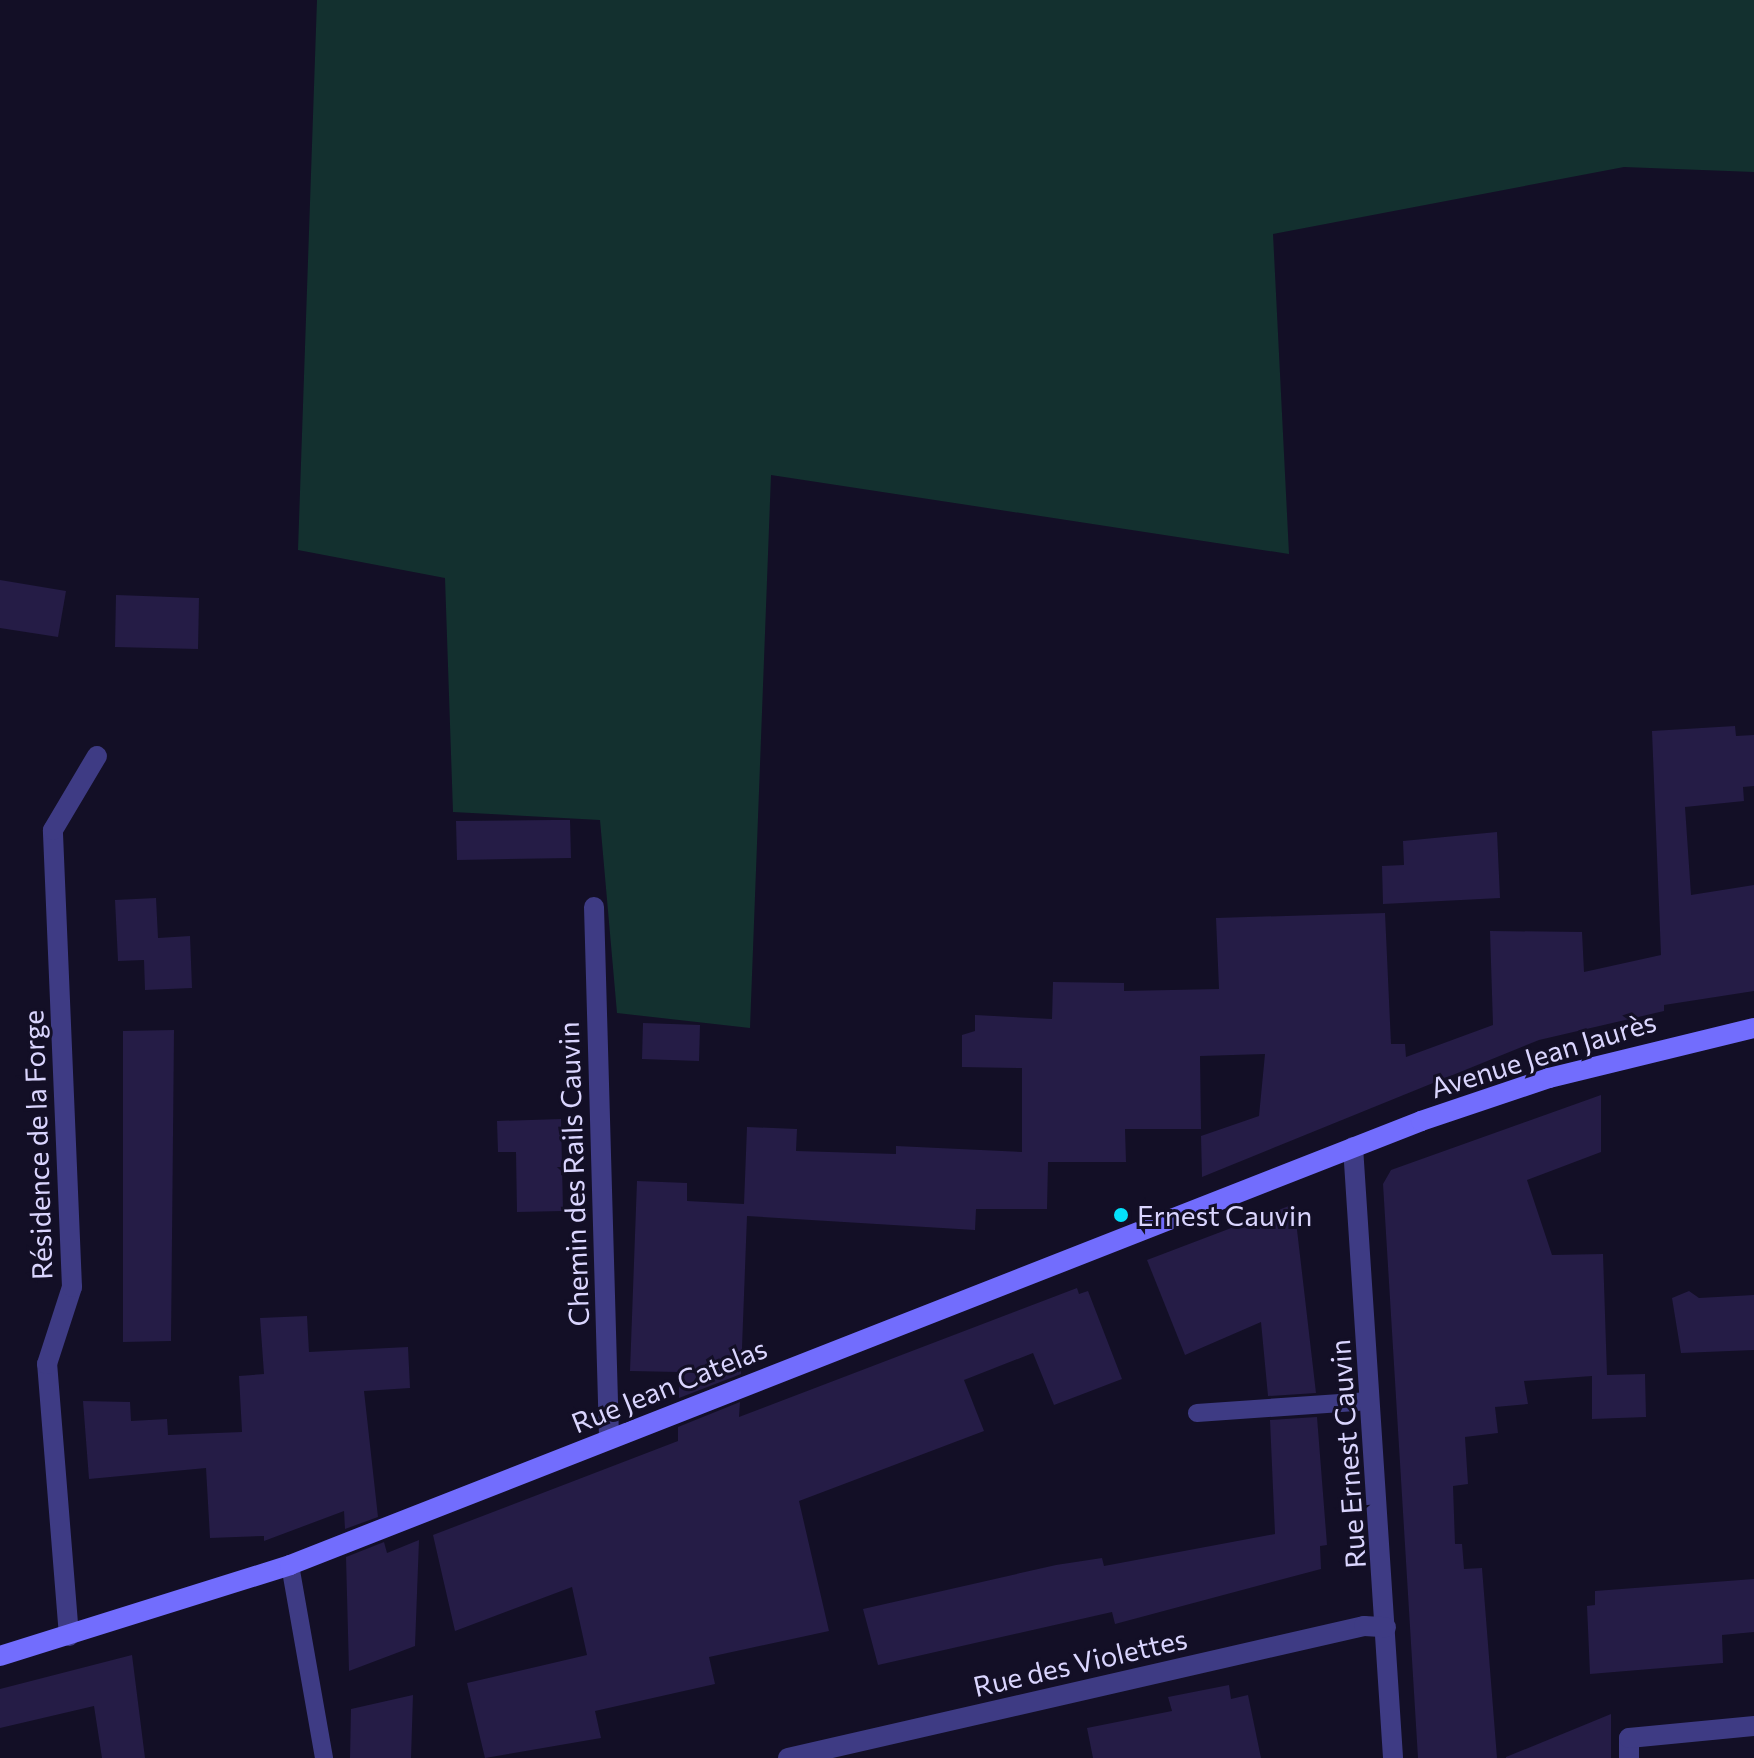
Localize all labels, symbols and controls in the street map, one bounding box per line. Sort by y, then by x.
street label: Avenue Jean Jaurès [1426,1004,1660,1104]
street label: Résidence de la Forge [15,1010,59,1280]
street label: Chemin des Rails Cauvin [551,1021,595,1327]
place label: Ernest Cauvin [1137,1198,1312,1232]
marker: Ernest Cauvin [1112,1206,1130,1224]
street label: Rue Jean Catelas [566,1331,772,1439]
street label: Rue Ernest Cauvin [1322,1338,1372,1570]
street label: Rue des Violettes [970,1621,1190,1703]

